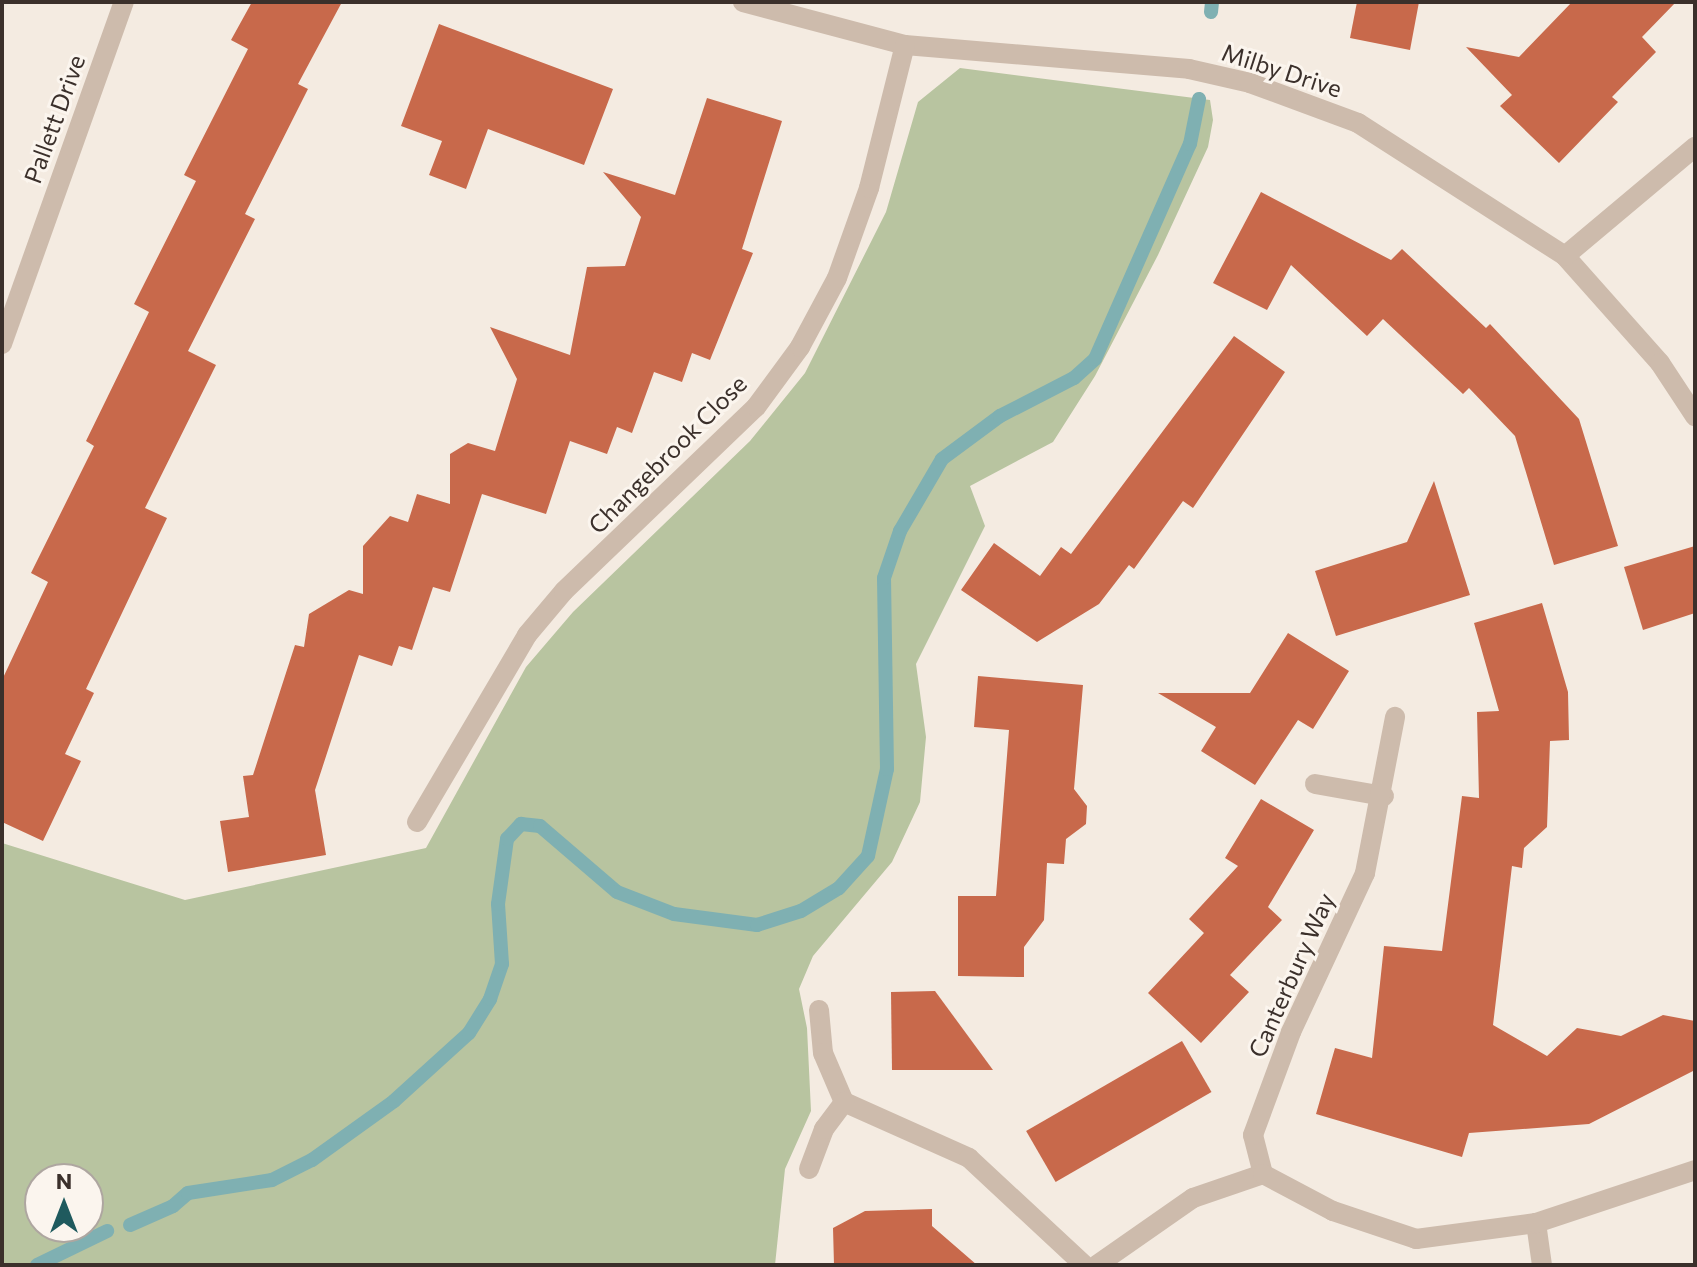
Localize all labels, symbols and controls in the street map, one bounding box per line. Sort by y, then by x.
street label: Milby Drive [1219,37,1345,103]
street label: Pallett Drive [17,51,91,187]
street label: Changebrook Close [582,369,752,539]
street label: Canterbury Way [1242,888,1340,1062]
north arrow [24,1163,104,1243]
text: N [56,1167,72,1194]

